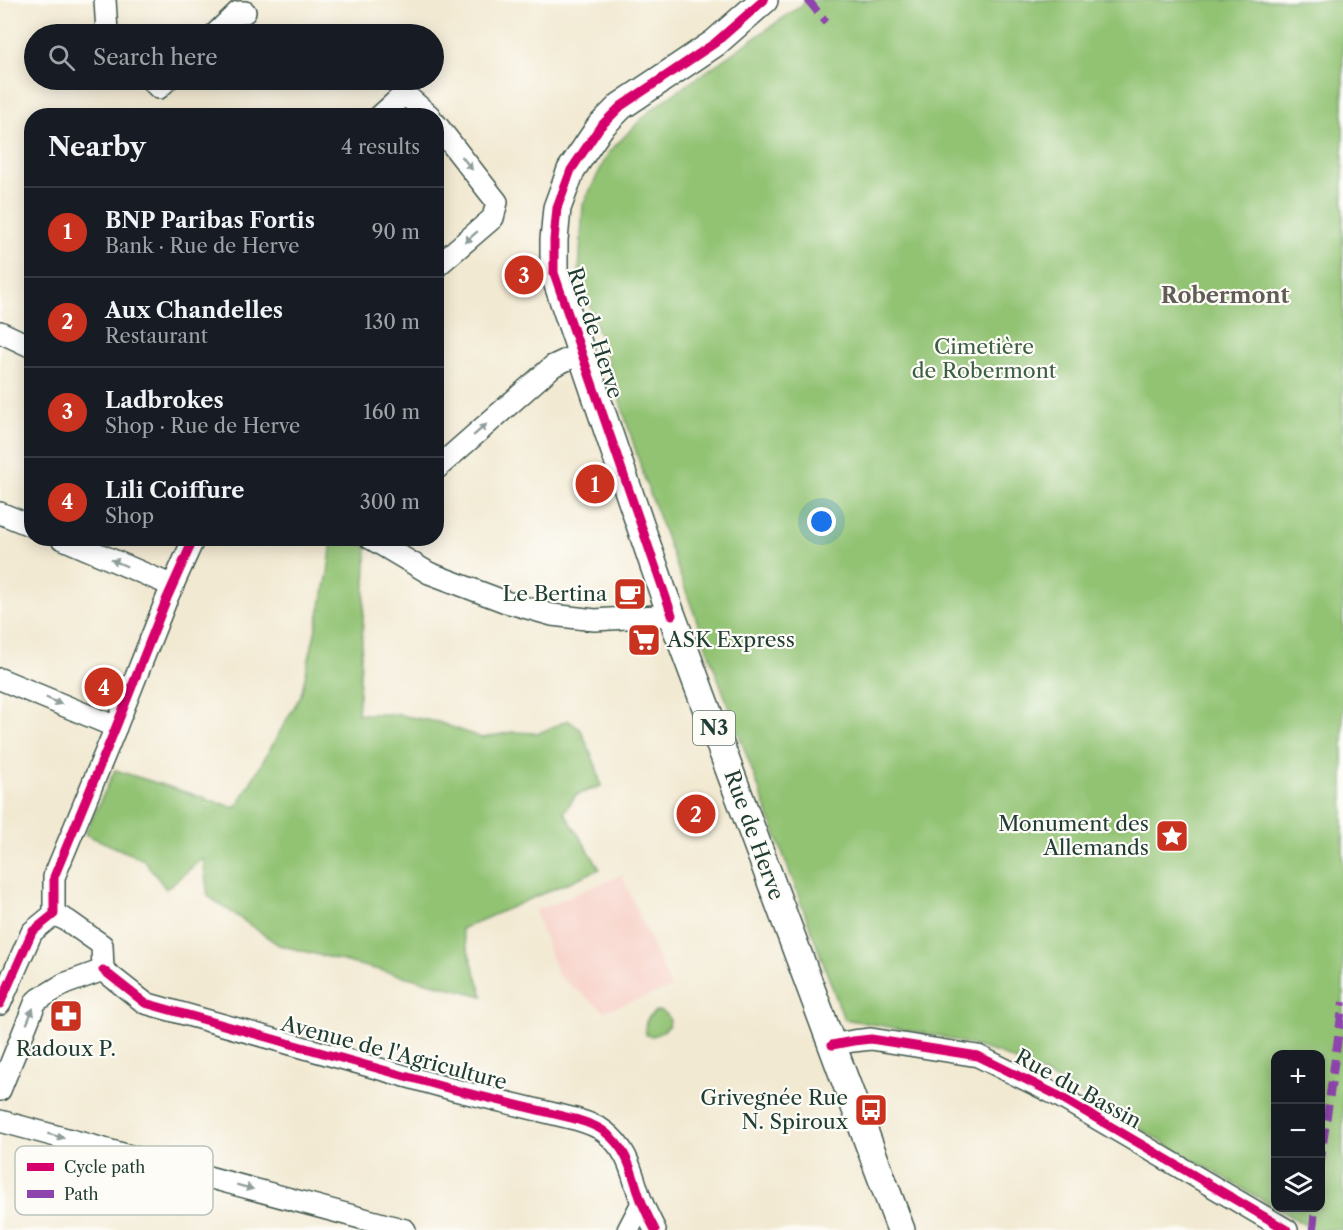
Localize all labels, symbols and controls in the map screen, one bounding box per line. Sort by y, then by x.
search box [24,24,444,90]
icon: search [45,41,78,74]
text: Search here [93,44,218,71]
text: Nearby [48,131,146,163]
text: 4 results [341,135,420,159]
one-way arrow [460,155,473,171]
text: BNP Paribas Fortis [105,207,315,234]
text: 1 [63,220,72,244]
text: 90 m [372,220,420,244]
one-way arrow [464,230,479,243]
text: Bank · Rue de Herve [105,234,299,258]
pin: 3 [504,252,544,298]
street label: Rue de Herve [563,264,628,402]
district label: Robermont [1161,282,1290,309]
text: Aux Chandelles [105,297,283,324]
text: 2 [62,310,73,334]
text: 130 m [364,310,420,334]
text: Restaurant [105,324,208,348]
park label: Cimetière de Robermont [912,334,1057,383]
text: Ladbrokes [105,387,224,414]
text: 3 [62,400,73,424]
text: 160 m [363,400,420,424]
text: Shop · Rue de Herve [105,414,300,438]
one-way arrow [473,423,488,437]
pin: 1 [576,462,614,506]
text: Lili Coiffure [105,477,244,504]
text: 4 [62,490,73,514]
text: 300 m [360,490,420,514]
text: Shop [105,504,154,528]
your location [807,507,836,536]
one-way arrow [110,558,128,567]
cafe icon: Le Bertina [612,576,648,612]
place label: Le Bertina [503,581,608,606]
supermarket icon: ASK Express [626,622,662,658]
place label: ASK Express [666,627,795,652]
pin: 4 [84,664,124,710]
one-way arrow [45,697,63,706]
road number: N3 [693,711,735,745]
street label: Rue de Herve [719,766,790,903]
pin: 2 [676,792,716,836]
place label: Monument des Allemands [998,811,1149,860]
place icon: Monument des Allemands [1154,818,1190,854]
pharmacy icon: Radoux P. [48,998,84,1034]
one-way arrow [26,1007,35,1025]
street label: Avenue de l'Agriculture [278,1010,510,1095]
place label: Radoux P. [16,1036,116,1061]
street label: Rue du Bassin [1011,1044,1146,1134]
map controls [1271,1050,1325,1212]
button: + [1271,1050,1325,1104]
place label: Grivegnée Rue N. Spiroux [700,1085,849,1134]
bus stop icon: Grivegnée Rue N. Spiroux [853,1092,889,1128]
button: − [1271,1104,1325,1158]
one-way arrow [47,1132,66,1142]
legend [15,1146,213,1215]
text: Cycle path [64,1157,145,1177]
button: layers [1271,1158,1325,1212]
one-way arrow [236,1183,254,1192]
text: Path [64,1184,98,1204]

